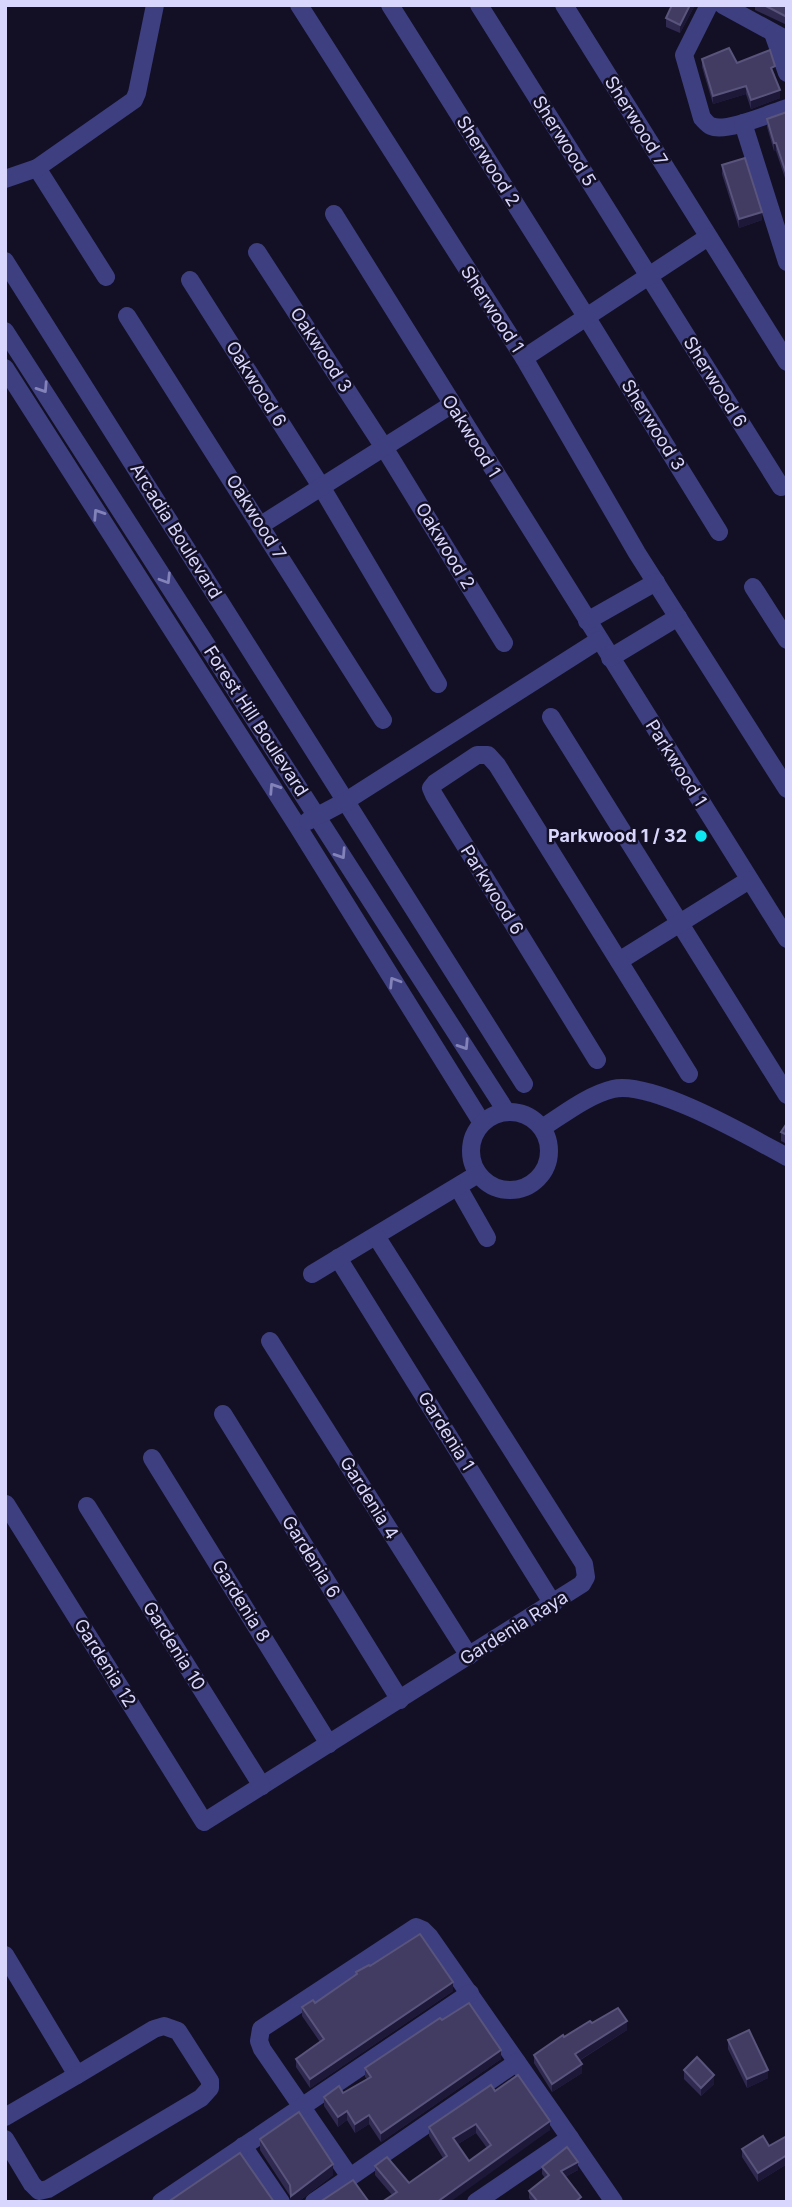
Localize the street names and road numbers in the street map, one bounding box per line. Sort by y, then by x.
street label: Sherwood 7 [601,72,672,169]
street label: Sherwood 5 [528,92,601,190]
street label: Sherwood 2 [452,112,525,210]
street label: Sherwood 1 [457,261,528,356]
street label: Oakwood 3 [286,303,357,396]
street label: Sherwood 6 [679,333,752,431]
street label: Oakwood 6 [222,337,291,430]
street label: Sherwood 3 [617,376,690,474]
street label: Oakwood 1 [438,391,505,481]
street label: Arcadia Boulevard [126,459,226,602]
street label: Oakwood 7 [222,470,291,563]
street label: Oakwood 2 [411,499,479,593]
street label: Forest Hill Boulevard [200,642,313,800]
street label: Parkwood 1 [642,716,711,810]
street label: Parkwood 6 [457,841,528,938]
street label: Gardenia 1 [414,1387,479,1474]
street label: Gardenia 4 [336,1453,403,1543]
street label: Gardenia 6 [278,1512,345,1602]
street label: Gardenia 8 [208,1556,275,1646]
street label: Gardenia Raya [456,1586,572,1669]
street label: Gardenia 10 [139,1598,210,1694]
street label: Gardenia 12 [70,1615,141,1711]

